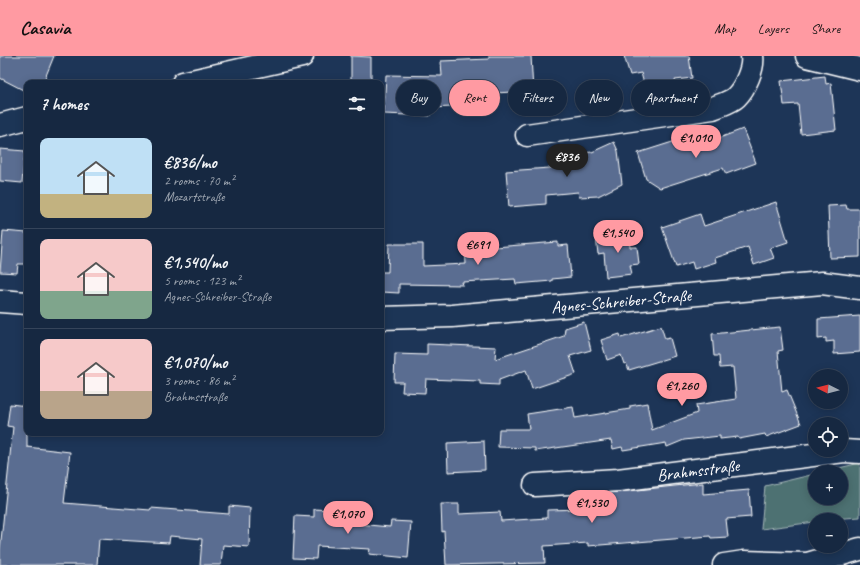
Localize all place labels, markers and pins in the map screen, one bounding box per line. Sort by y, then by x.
pin: €1,010 [663,125,729,159]
pin: €836 [543,144,591,178]
pin: €1,540 [585,220,651,254]
pin: €691 [454,232,502,266]
pin: €1,260 [649,373,715,407]
pin: €1,530 [559,490,625,524]
pin: €1,070 [315,501,381,535]

